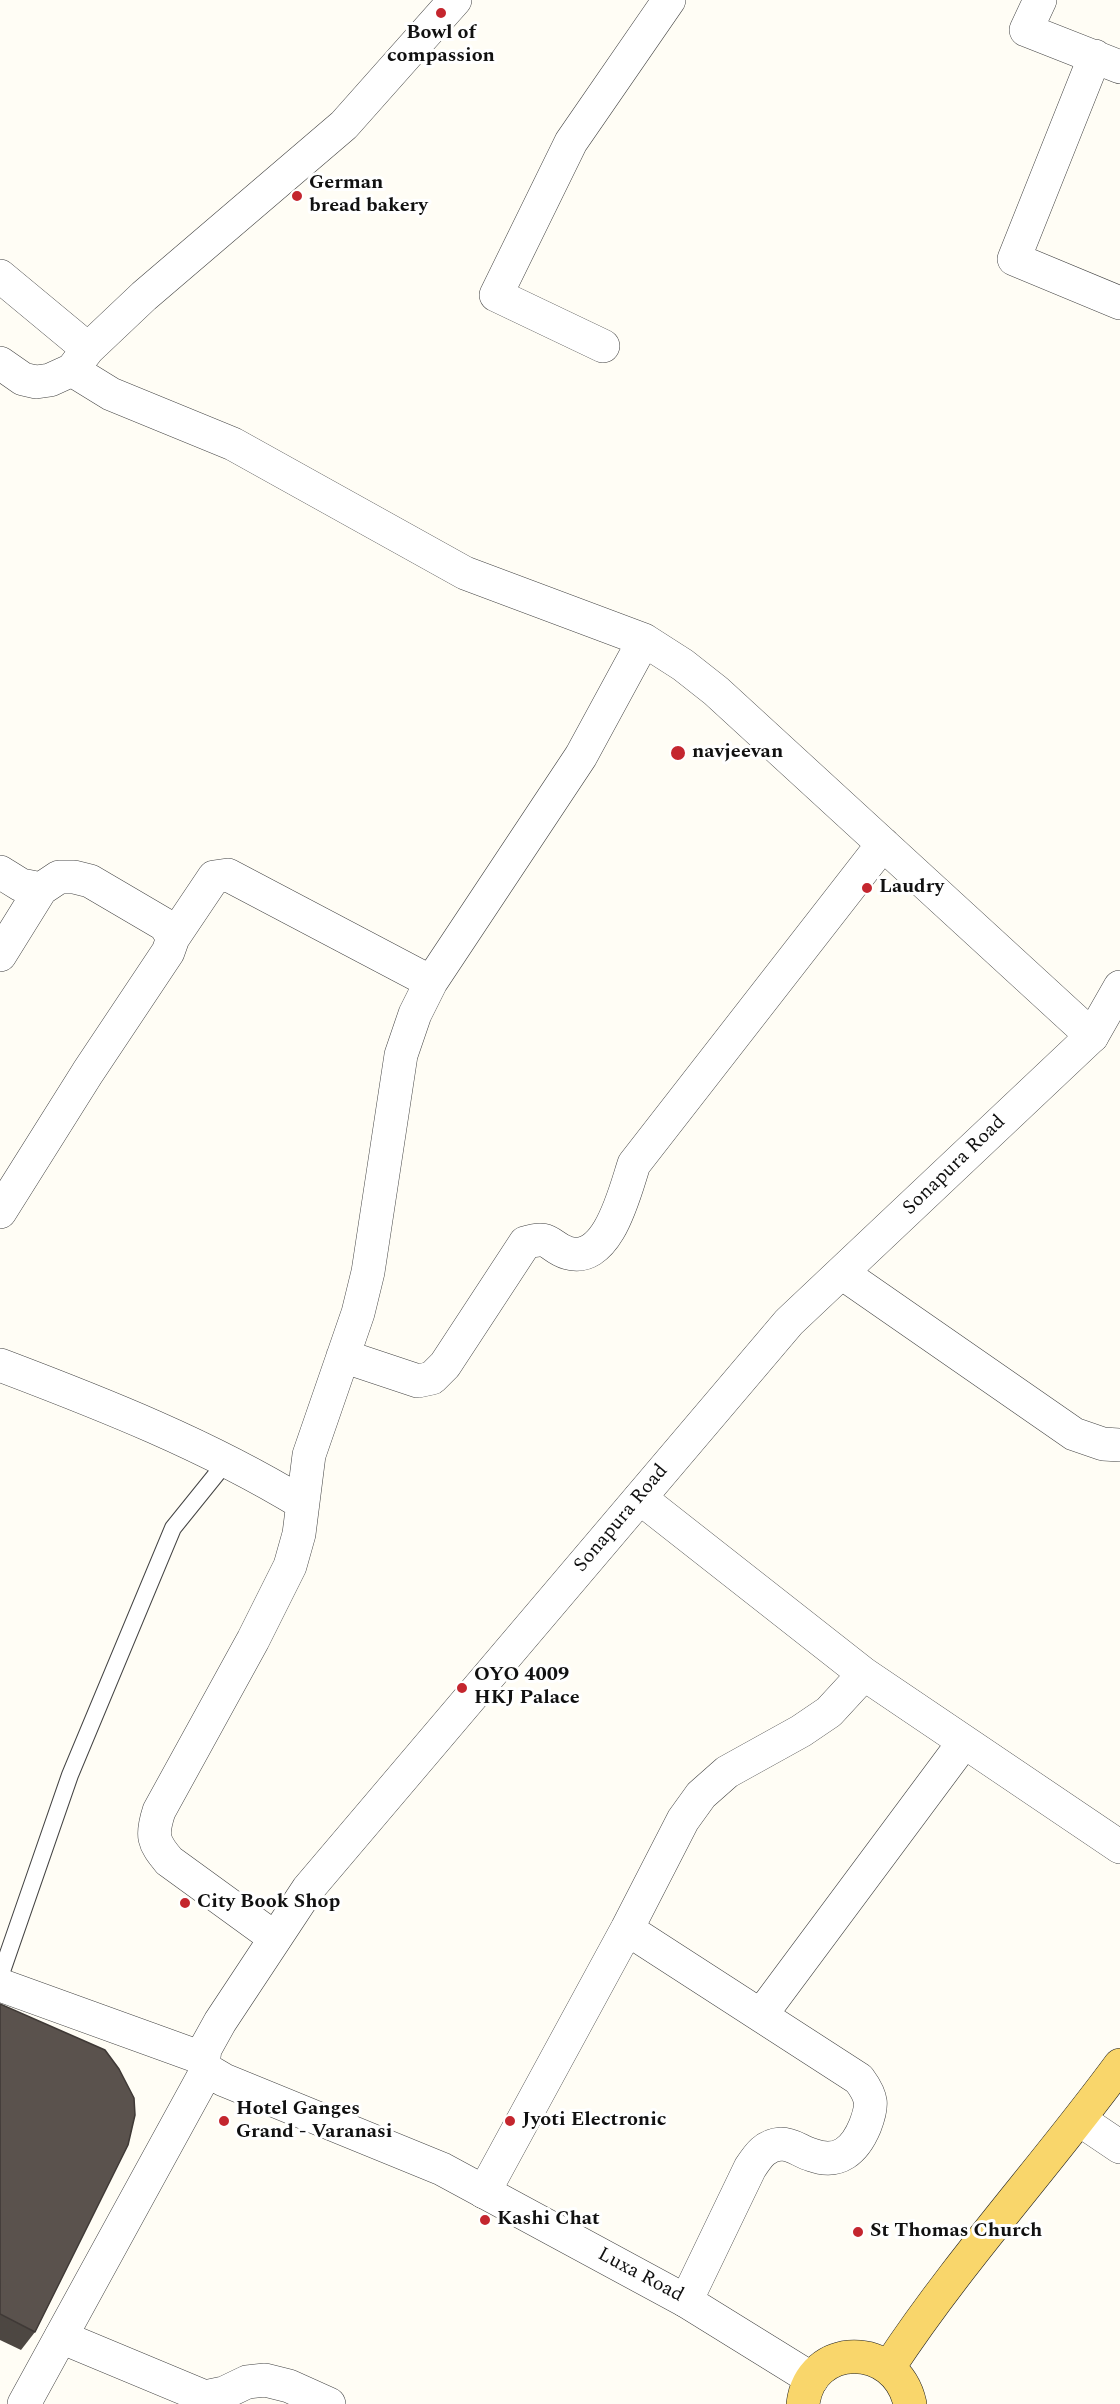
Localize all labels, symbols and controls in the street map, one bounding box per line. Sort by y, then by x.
marker: Bowl of compassion [434,6,448,20]
place label: Bowl of compassion [387,22,495,69]
place label: German bread bakery [309,172,428,219]
marker: German bread bakery [290,189,304,203]
place label: navjeevan [692,741,783,765]
marker: navjeevan [669,744,687,762]
place label: Laudry [879,876,944,900]
marker: Laudry [860,881,874,895]
street label: Sonapura Road [899,1111,1011,1221]
street label: Sonapura Road [570,1460,674,1578]
place label: OYO 4009 HKJ Palace [474,1664,580,1711]
marker: OYO 4009 HKJ Palace [455,1681,469,1695]
place label: City Book Shop [197,1891,340,1915]
marker: City Book Shop [178,1896,192,1910]
place label: Hotel Ganges Grand - Varanasi [236,2098,393,2145]
place label: Jyoti Electronic [522,2109,667,2133]
marker: Hotel Ganges Grand - Varanasi [217,2114,231,2128]
marker: Jyoti Electronic [503,2114,517,2128]
place label: Kashi Chat [497,2208,600,2232]
marker: Kashi Chat [478,2213,492,2227]
place label: St Thomas Church [870,2220,1042,2244]
marker: St Thomas Church [851,2225,865,2239]
street label: Luxa Road [593,2243,687,2309]

